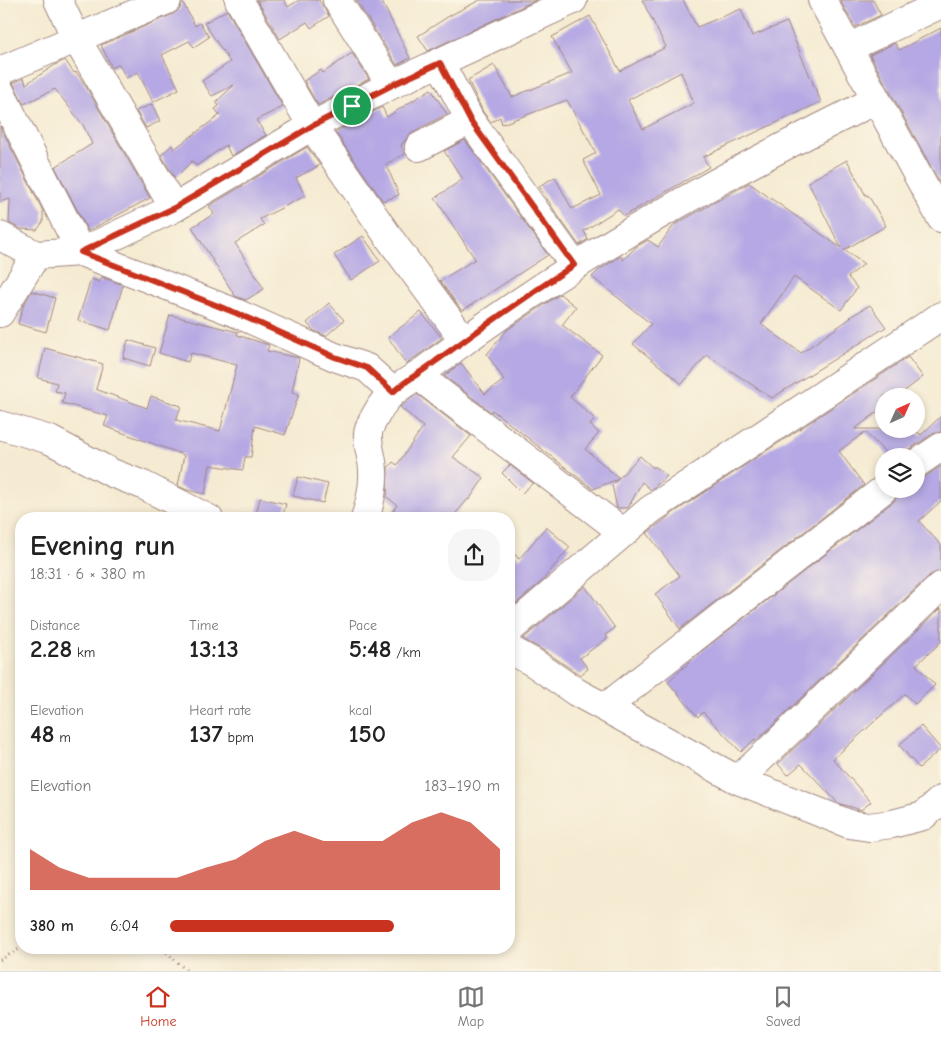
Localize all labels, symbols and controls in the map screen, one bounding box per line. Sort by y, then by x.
pin [331,85,373,127]
icon: arrive [338,92,366,120]
north arrow [875,388,925,438]
map controls [875,388,925,498]
button: layers [875,448,925,498]
button: share [448,529,500,581]
text: Evening run [30,530,175,562]
text: 18:31 · 6 × 380 m [30,565,145,583]
text: Distance [30,617,80,634]
text: Time [189,617,218,634]
text: Pace [349,617,377,634]
text: 2.28 [30,634,72,663]
text: 13:13 [189,634,239,663]
text: 5:48 [349,634,392,663]
text: km [72,644,95,661]
text: /km [392,644,421,661]
text: Elevation [30,702,84,719]
text: Heart rate [189,702,251,719]
text: kcal [349,702,372,719]
text: 48 [30,719,55,748]
text: 137 [189,719,223,748]
text: 150 [349,719,386,748]
text: m [55,729,71,746]
text: bpm [223,729,254,746]
text: Elevation [30,777,91,795]
text: 183–190 m [425,777,500,795]
text: 380 m [30,917,74,935]
text: 6:04 [110,917,139,935]
tab: Home [140,983,176,1030]
tab: Map [457,983,485,1030]
tab: Saved [766,983,801,1030]

